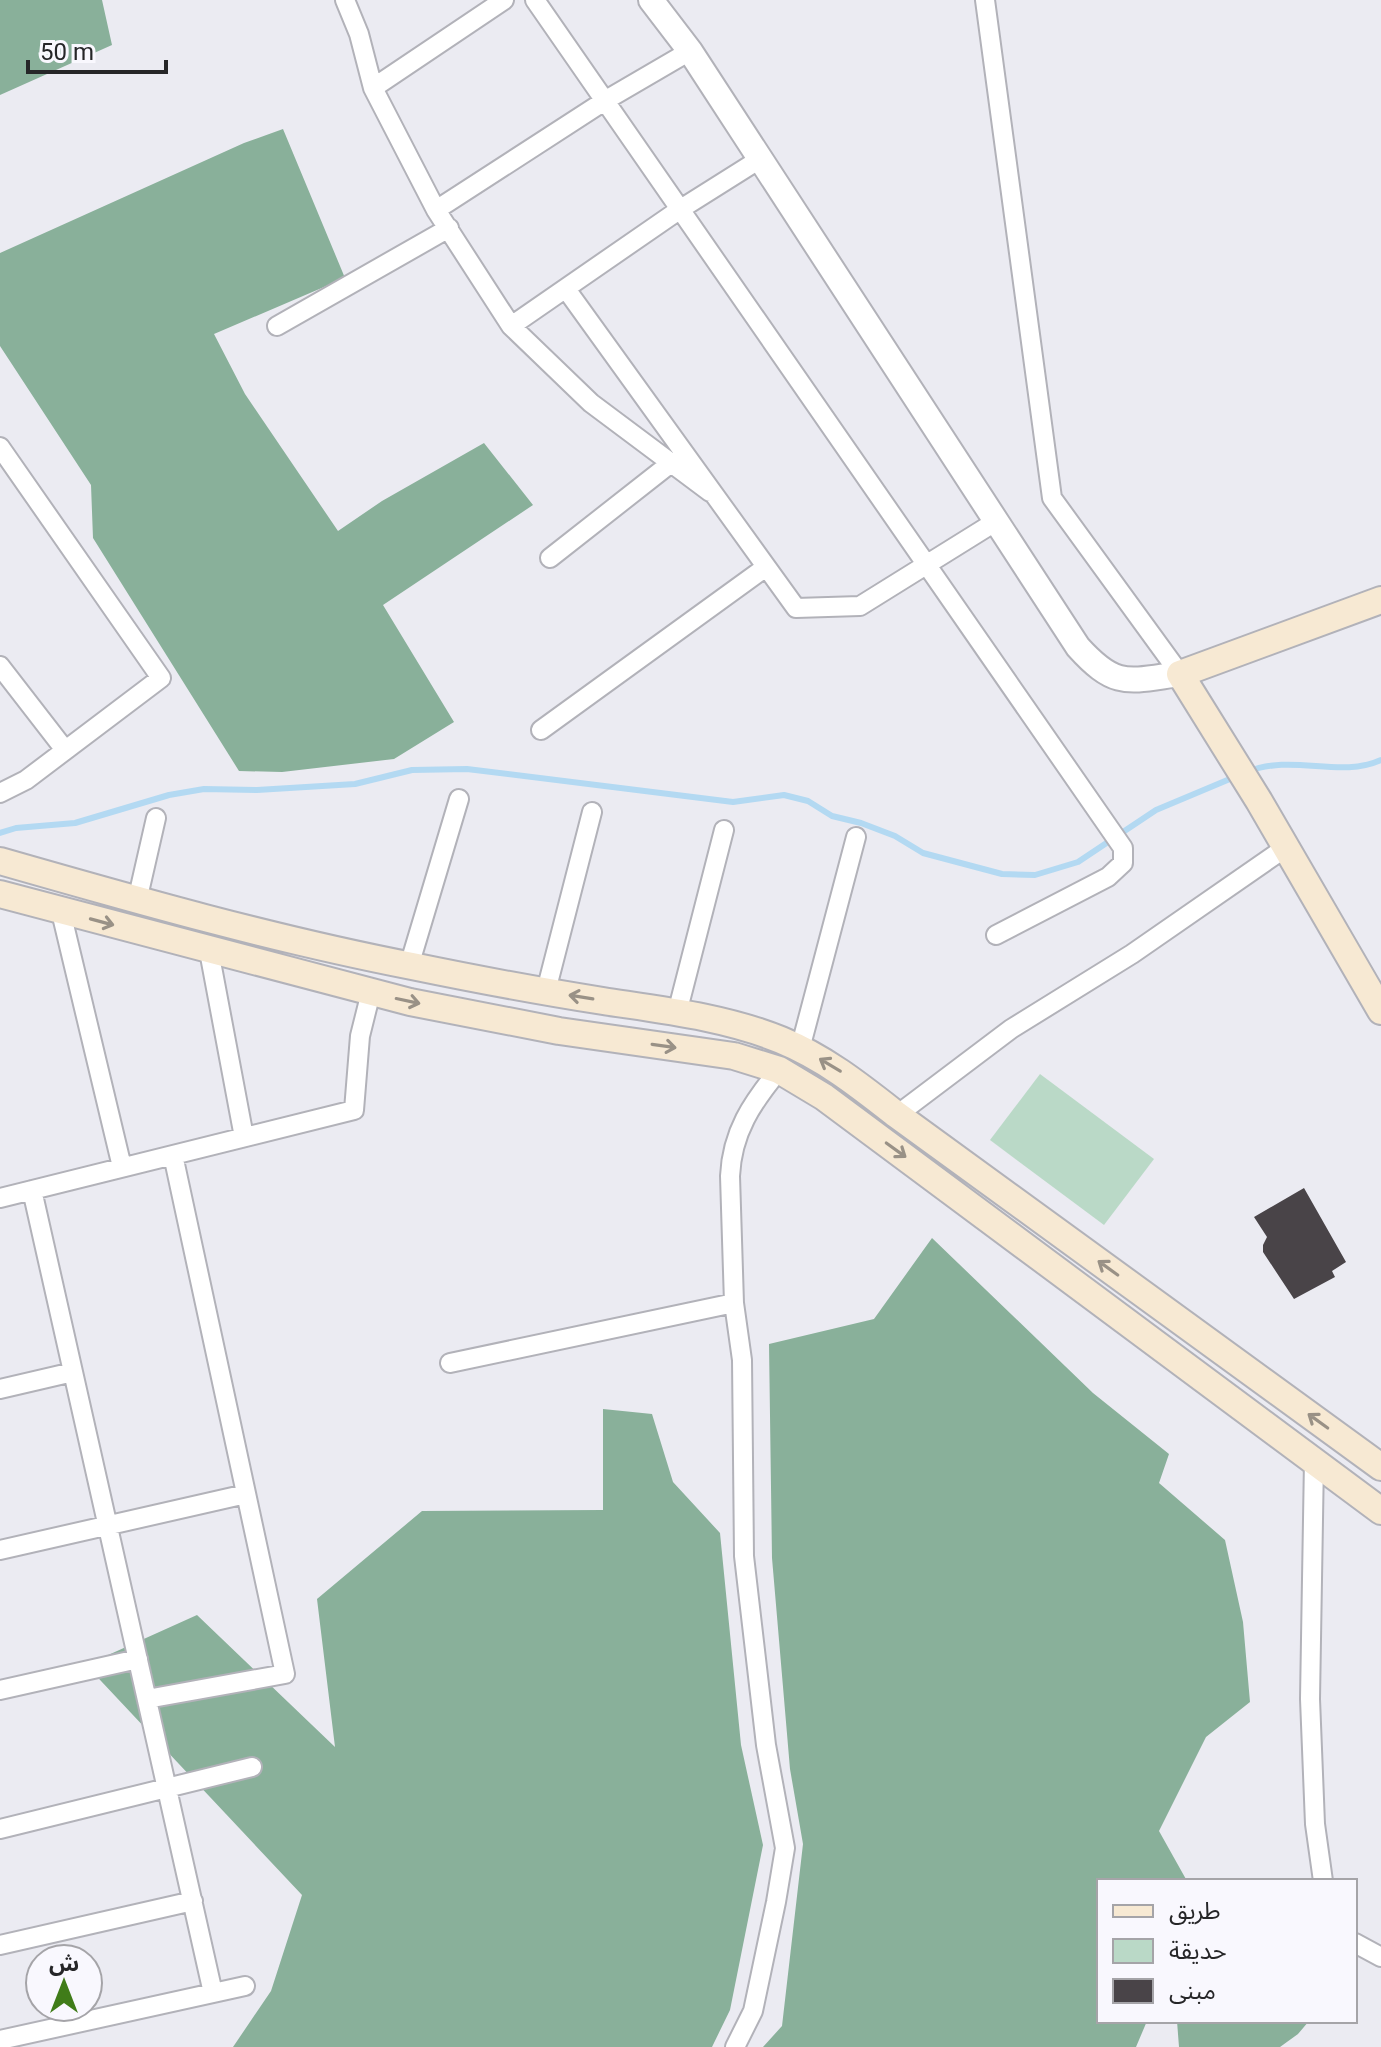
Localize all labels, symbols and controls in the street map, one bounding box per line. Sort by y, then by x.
scale bar [28,24,166,74]
text: 50 m [40,38,94,66]
one-way arrow [89,916,114,931]
one-way arrow [569,989,595,1004]
one-way arrow [395,994,420,1009]
one-way arrow [651,1039,676,1054]
one-way arrow [819,1057,842,1073]
one-way arrow [885,1141,906,1158]
one-way arrow [1098,1260,1119,1277]
one-way arrow [1308,1413,1329,1430]
legend [1097,1879,1357,2023]
text: طريق [1169,1897,1221,1926]
text: حديقة [1169,1937,1227,1965]
north arrow [24,1943,104,2023]
text: ش [49,1951,79,1976]
text: مبنى [1169,1977,1216,2005]

